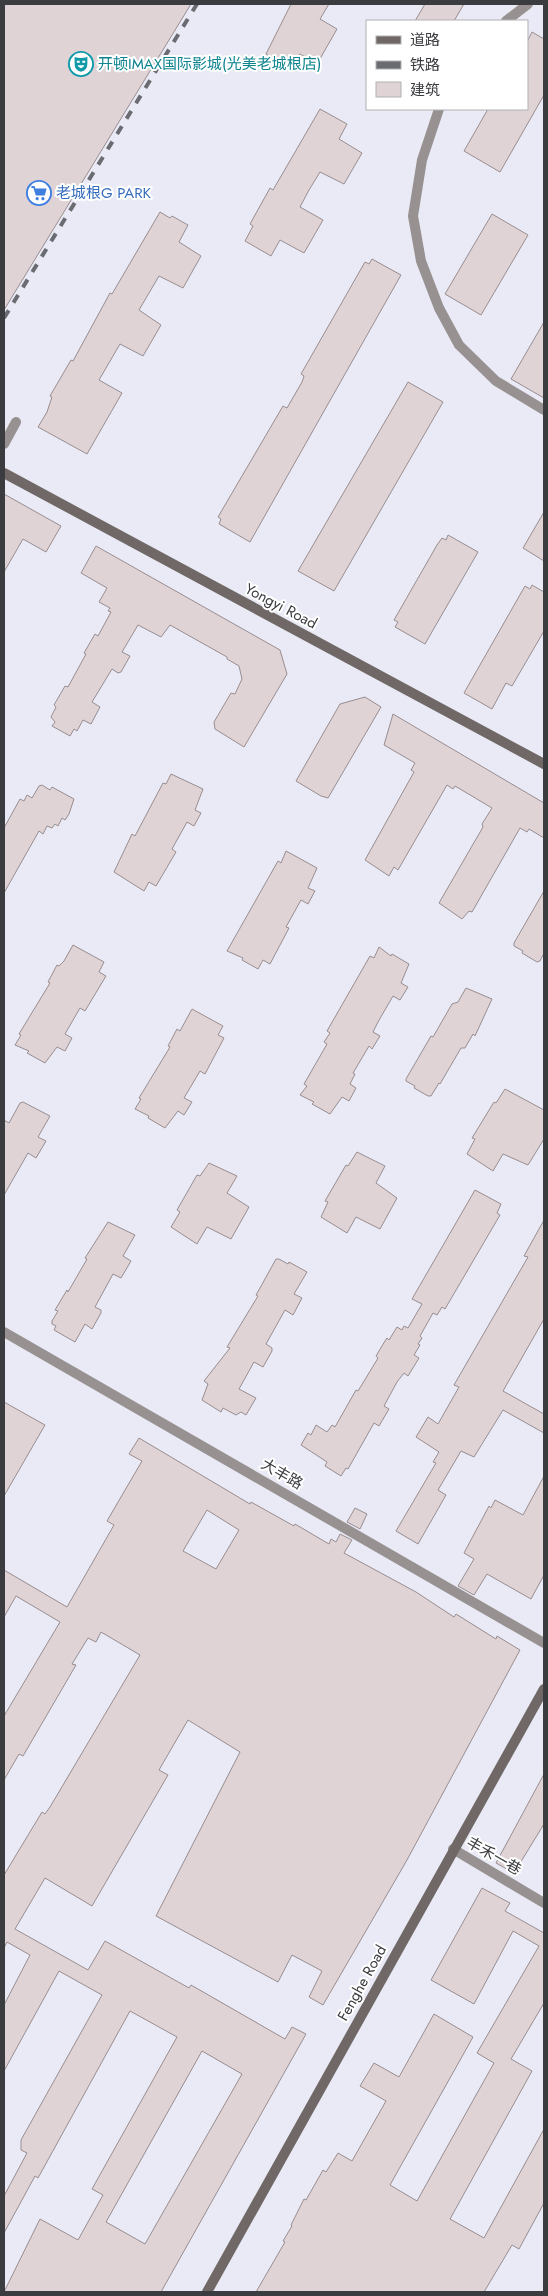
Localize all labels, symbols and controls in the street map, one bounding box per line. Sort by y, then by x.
legend [366,20,528,110]
text: 道路 [410,29,440,51]
theatre icon: 开顿IMAX国际影城(光美老城根店) [68,51,94,77]
place label: 开顿IMAX国际影城(光美老城根店) [98,53,321,75]
text: 铁路 [410,54,440,76]
text: 建筑 [410,79,440,101]
supermarket icon: 老城根G PARK [26,180,52,206]
place label: 老城根G PARK [56,182,152,204]
street label: Yongyi Road [241,578,321,634]
street label: 大丰路 [257,1453,307,1495]
street label: 丰禾一巷 [463,1831,525,1881]
street label: Fenghe Road [332,1941,392,2025]

